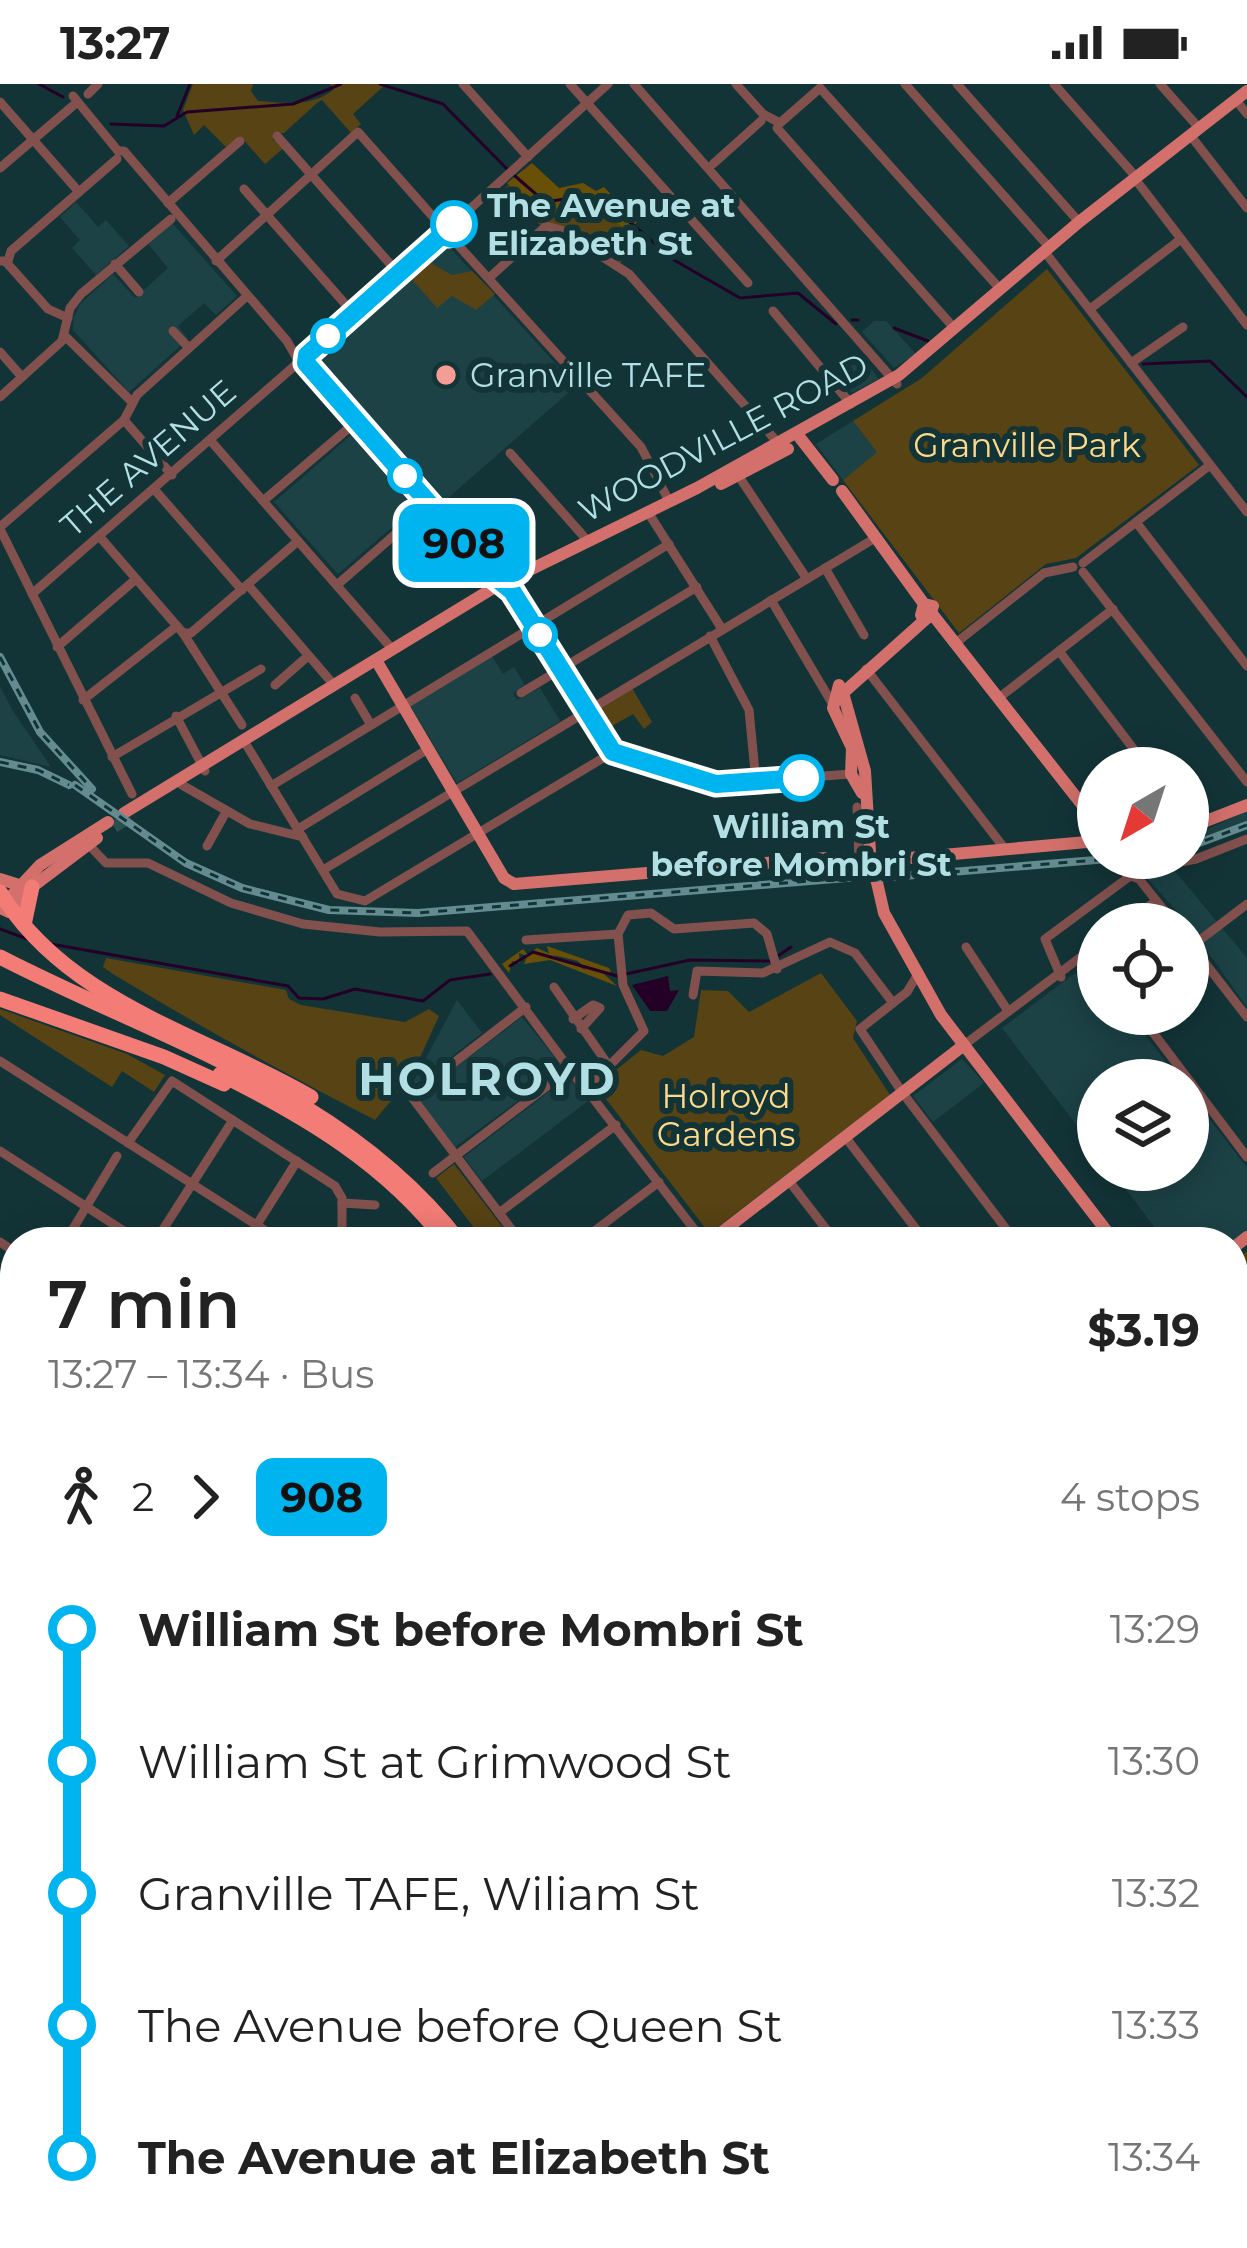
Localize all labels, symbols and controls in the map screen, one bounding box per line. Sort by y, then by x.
text: 13:27 [60,15,171,70]
place label: The Avenue at Elizabeth St [487,185,735,263]
marker: The Avenue at Elizabeth St [432,202,476,246]
unlabelled marker [312,320,344,352]
street label: WOODVILLE ROAD [571,344,875,530]
place label: Granville TAFE [470,355,706,395]
marker: Granville TAFE [433,362,459,388]
street label: THE AVENUE [52,371,244,545]
park label: Granville Park [913,425,1141,465]
unlabelled marker [389,460,421,492]
line badge: 908 [395,504,533,582]
text: 908 [423,517,506,569]
unlabelled marker [524,619,556,651]
north arrow [1077,747,1209,879]
map controls [1077,747,1209,1191]
marker: William St before Mombri St [779,756,823,800]
place label: William St before Mombri St [650,806,952,884]
button: locate [1077,903,1209,1035]
district label: HOLROYD [358,1051,618,1106]
button: layers [1077,1059,1209,1191]
park label: Holroyd Gardens [657,1076,795,1154]
text: 7 min [48,1264,240,1345]
text: $3.19 [1087,1302,1200,1357]
text: 13:27 – 13:34 · Bus [48,1350,374,1398]
icon: walk [48,1464,114,1530]
icon: forward [172,1464,238,1530]
text: 908 [280,1471,363,1523]
text: 2 [132,1473,154,1521]
text: 4 stops [1060,1473,1200,1521]
text: William St before Mombri St [138,1602,804,1657]
text: 13:29 [1110,1605,1200,1653]
text: William St at Grimwood St [138,1734,732,1789]
text: 13:30 [1108,1737,1200,1785]
text: Granville TAFE, Wiliam St [138,1866,700,1921]
text: 13:32 [1112,1869,1200,1917]
text: The Avenue before Queen St [138,1998,783,2053]
text: 13:33 [1112,2001,1200,2049]
text: The Avenue at Elizabeth St [138,2130,770,2185]
text: 13:34 [1108,2133,1200,2181]

